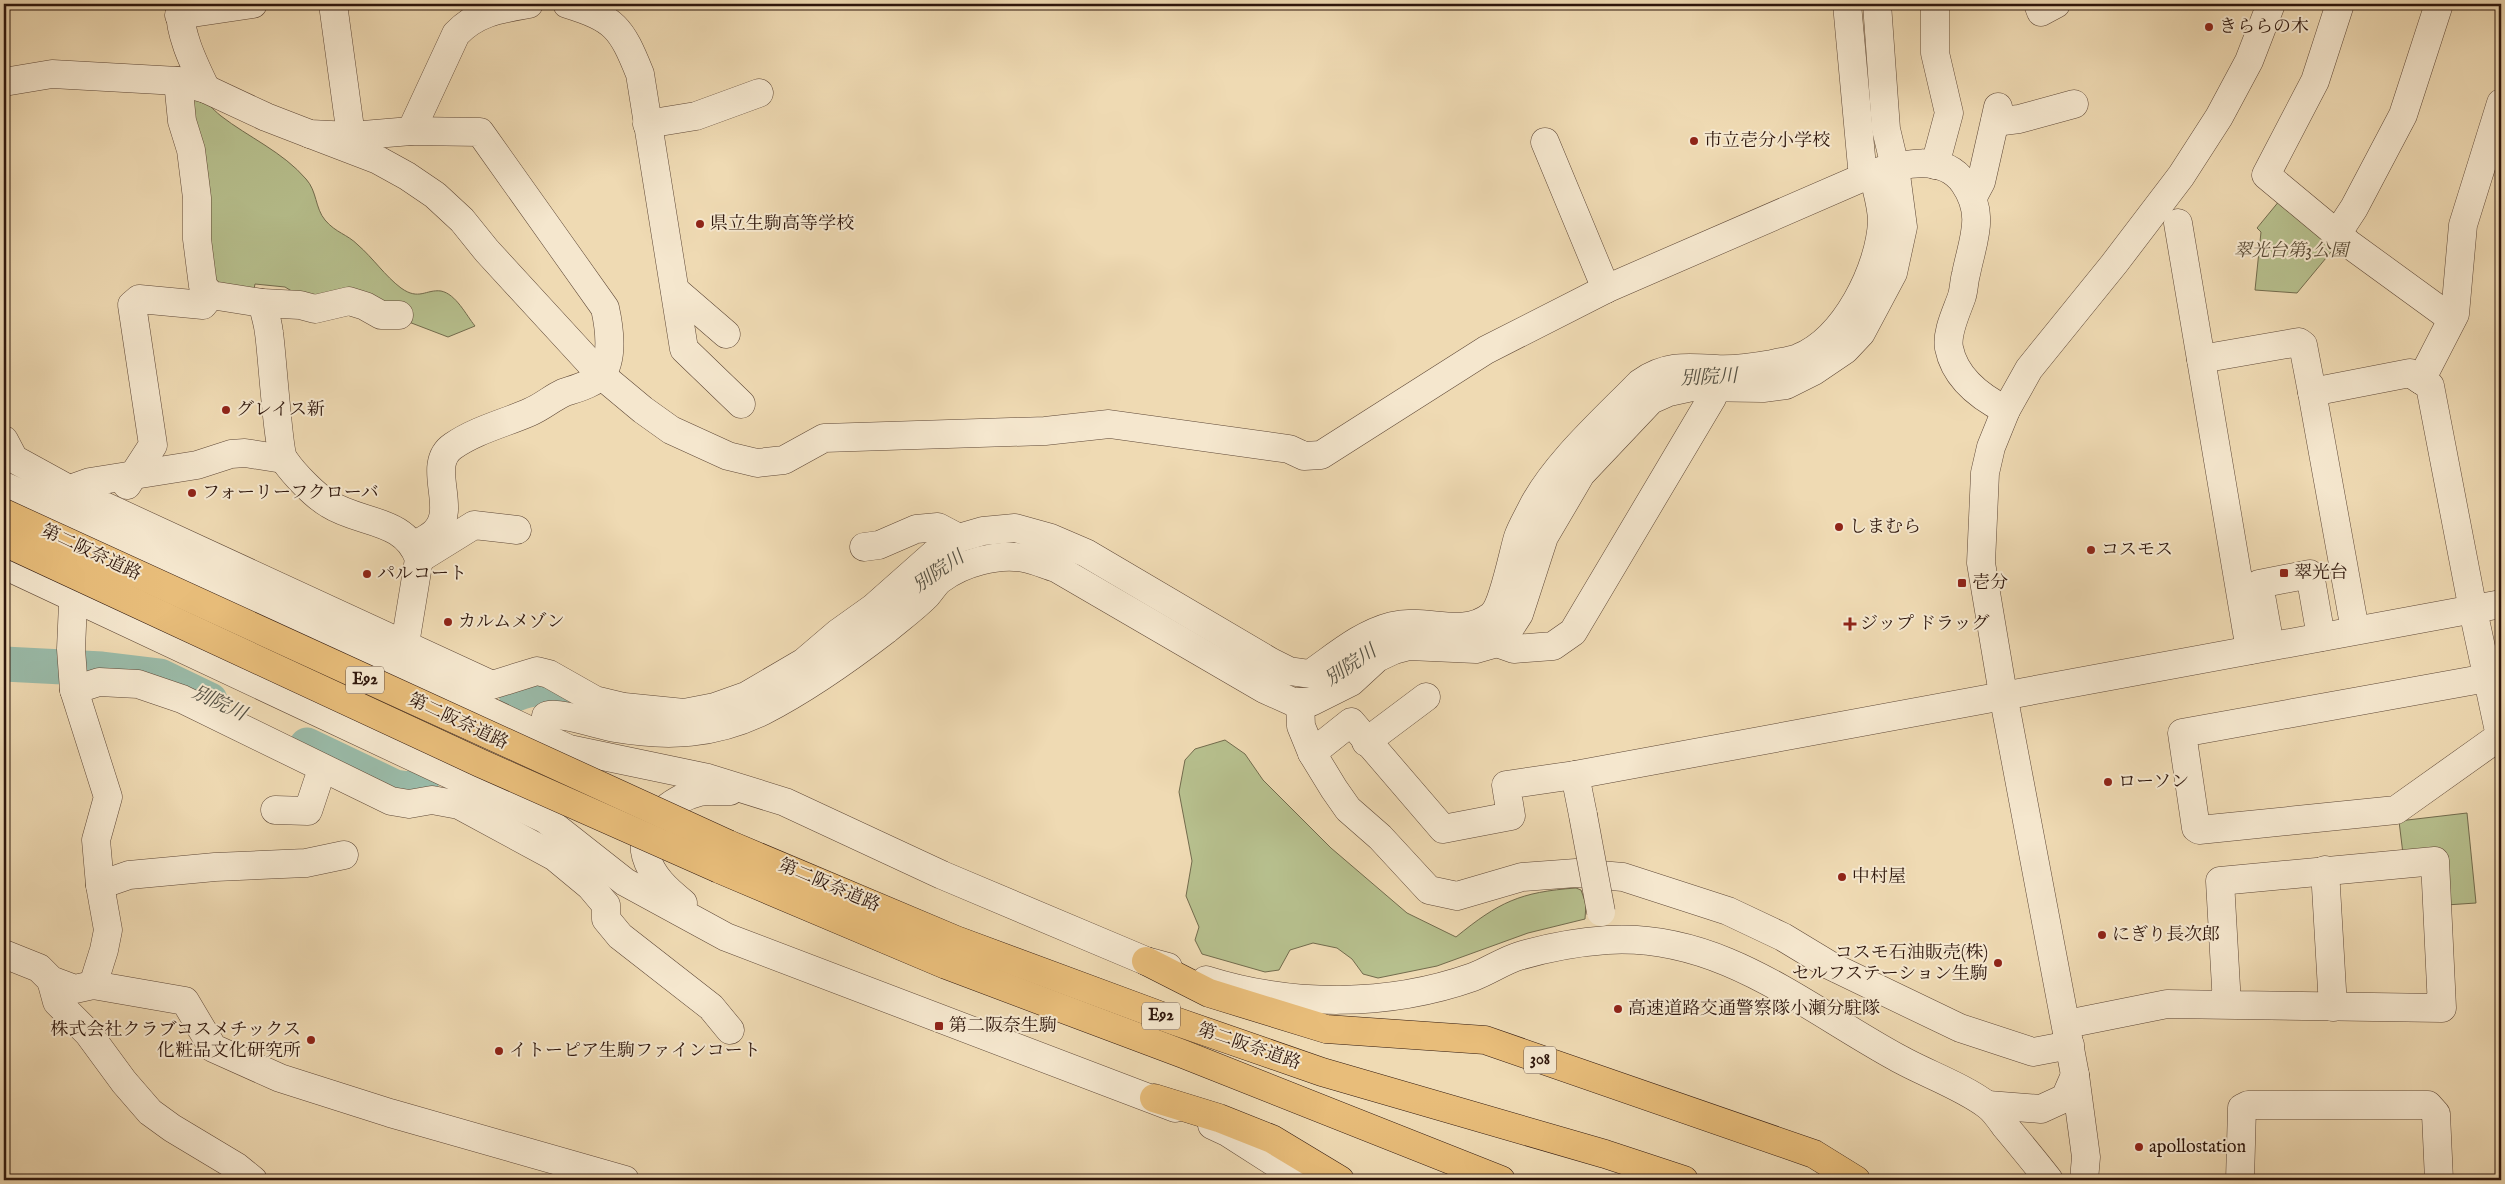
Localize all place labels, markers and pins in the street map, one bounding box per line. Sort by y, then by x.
place label: きららの木 [2219,16,2309,39]
marker: きららの木 [2203,21,2215,33]
place label: 市立壱分小学校 [1704,130,1830,153]
marker: 市立壱分小学校 [1688,135,1700,147]
place label: 県立生駒高等学校 [710,213,854,236]
marker: 県立生駒高等学校 [694,218,706,230]
place label: グレイス新 [236,399,325,422]
marker: グレイス新 [220,404,232,416]
place label: フォーリーフクローバ [202,482,379,505]
marker: フォーリーフクローバ [186,487,198,499]
place label: しまむら [1849,516,1921,539]
marker: しまむら [1833,521,1845,533]
place label: コスモス [2101,539,2173,562]
marker: コスモス [2085,544,2097,556]
place label: 翠光台 [2294,562,2348,585]
place label: パルコート [377,563,467,586]
marker: 翠光台 [2278,567,2290,579]
marker: パルコート [361,568,373,580]
place label: 壱分 [1972,572,2008,595]
marker: 壱分 [1956,577,1968,589]
place label: カルムメゾン [458,611,565,634]
place label: ジップ ドラッグ [1860,613,1990,636]
marker: カルムメゾン [442,616,454,628]
marker: ジップ ドラッグ [1844,618,1856,630]
place label: ローソン [2118,771,2189,794]
marker: ローソン [2102,776,2114,788]
place label: 中村屋 [1852,866,1906,889]
marker: 中村屋 [1836,871,1848,883]
place label: にぎり長次郎 [2112,924,2220,947]
marker: にぎり長次郎 [2096,929,2108,941]
place label: コスモ石油販売(株) セルフステーション生駒 [1792,942,1988,986]
marker: コスモ石油販売(株) セルフステーション生駒 [1992,957,2004,969]
place label: 高速道路交通警察隊小瀬分駐隊 [1628,998,1880,1021]
marker: 高速道路交通警察隊小瀬分駐隊 [1612,1003,1624,1015]
place label: 第二阪奈生駒 [949,1015,1057,1038]
place label: 株式会社クラブコスメチックス 化粧品文化研究所 [51,1019,301,1063]
marker: 第二阪奈生駒 [933,1020,945,1032]
marker: 株式会社クラブコスメチックス 化粧品文化研究所 [305,1034,317,1046]
place label: イトーピア生駒ファインコート [509,1040,761,1063]
marker: イトーピア生駒ファインコート [493,1045,505,1057]
place label: apollostation [2149,1136,2246,1159]
marker: apollostation [2133,1141,2145,1153]

